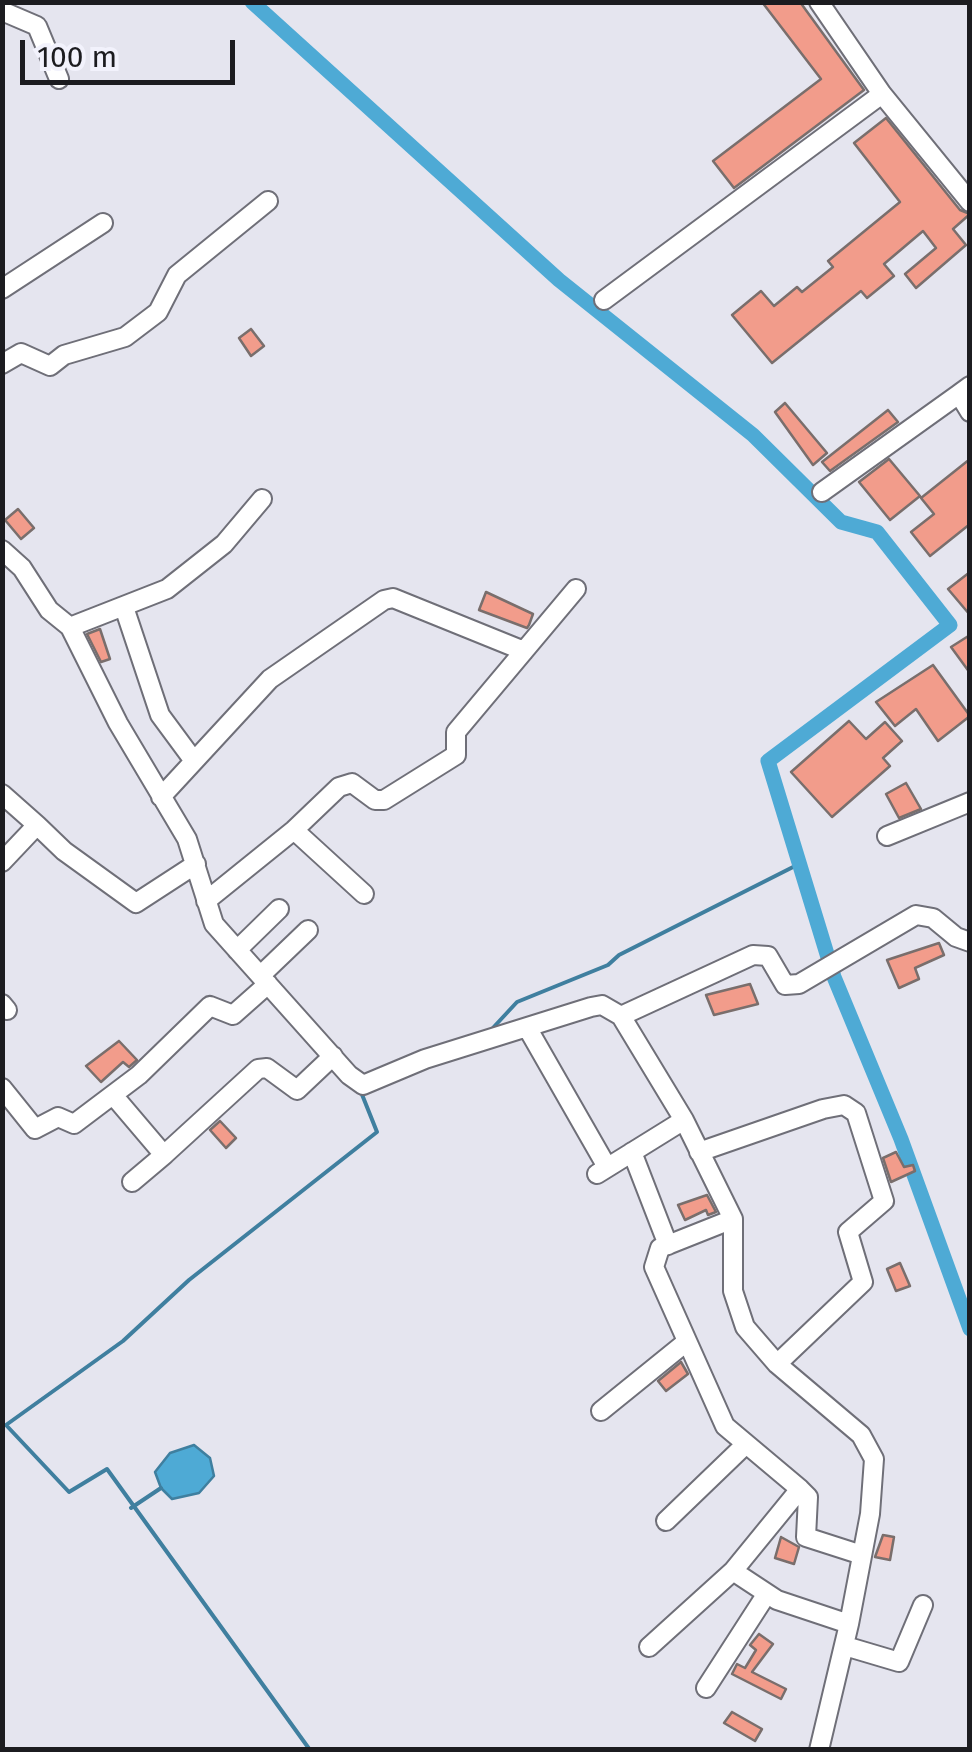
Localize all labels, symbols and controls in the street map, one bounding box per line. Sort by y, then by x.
scale bar [25,20,240,82]
text: 100 m [37,39,117,75]

